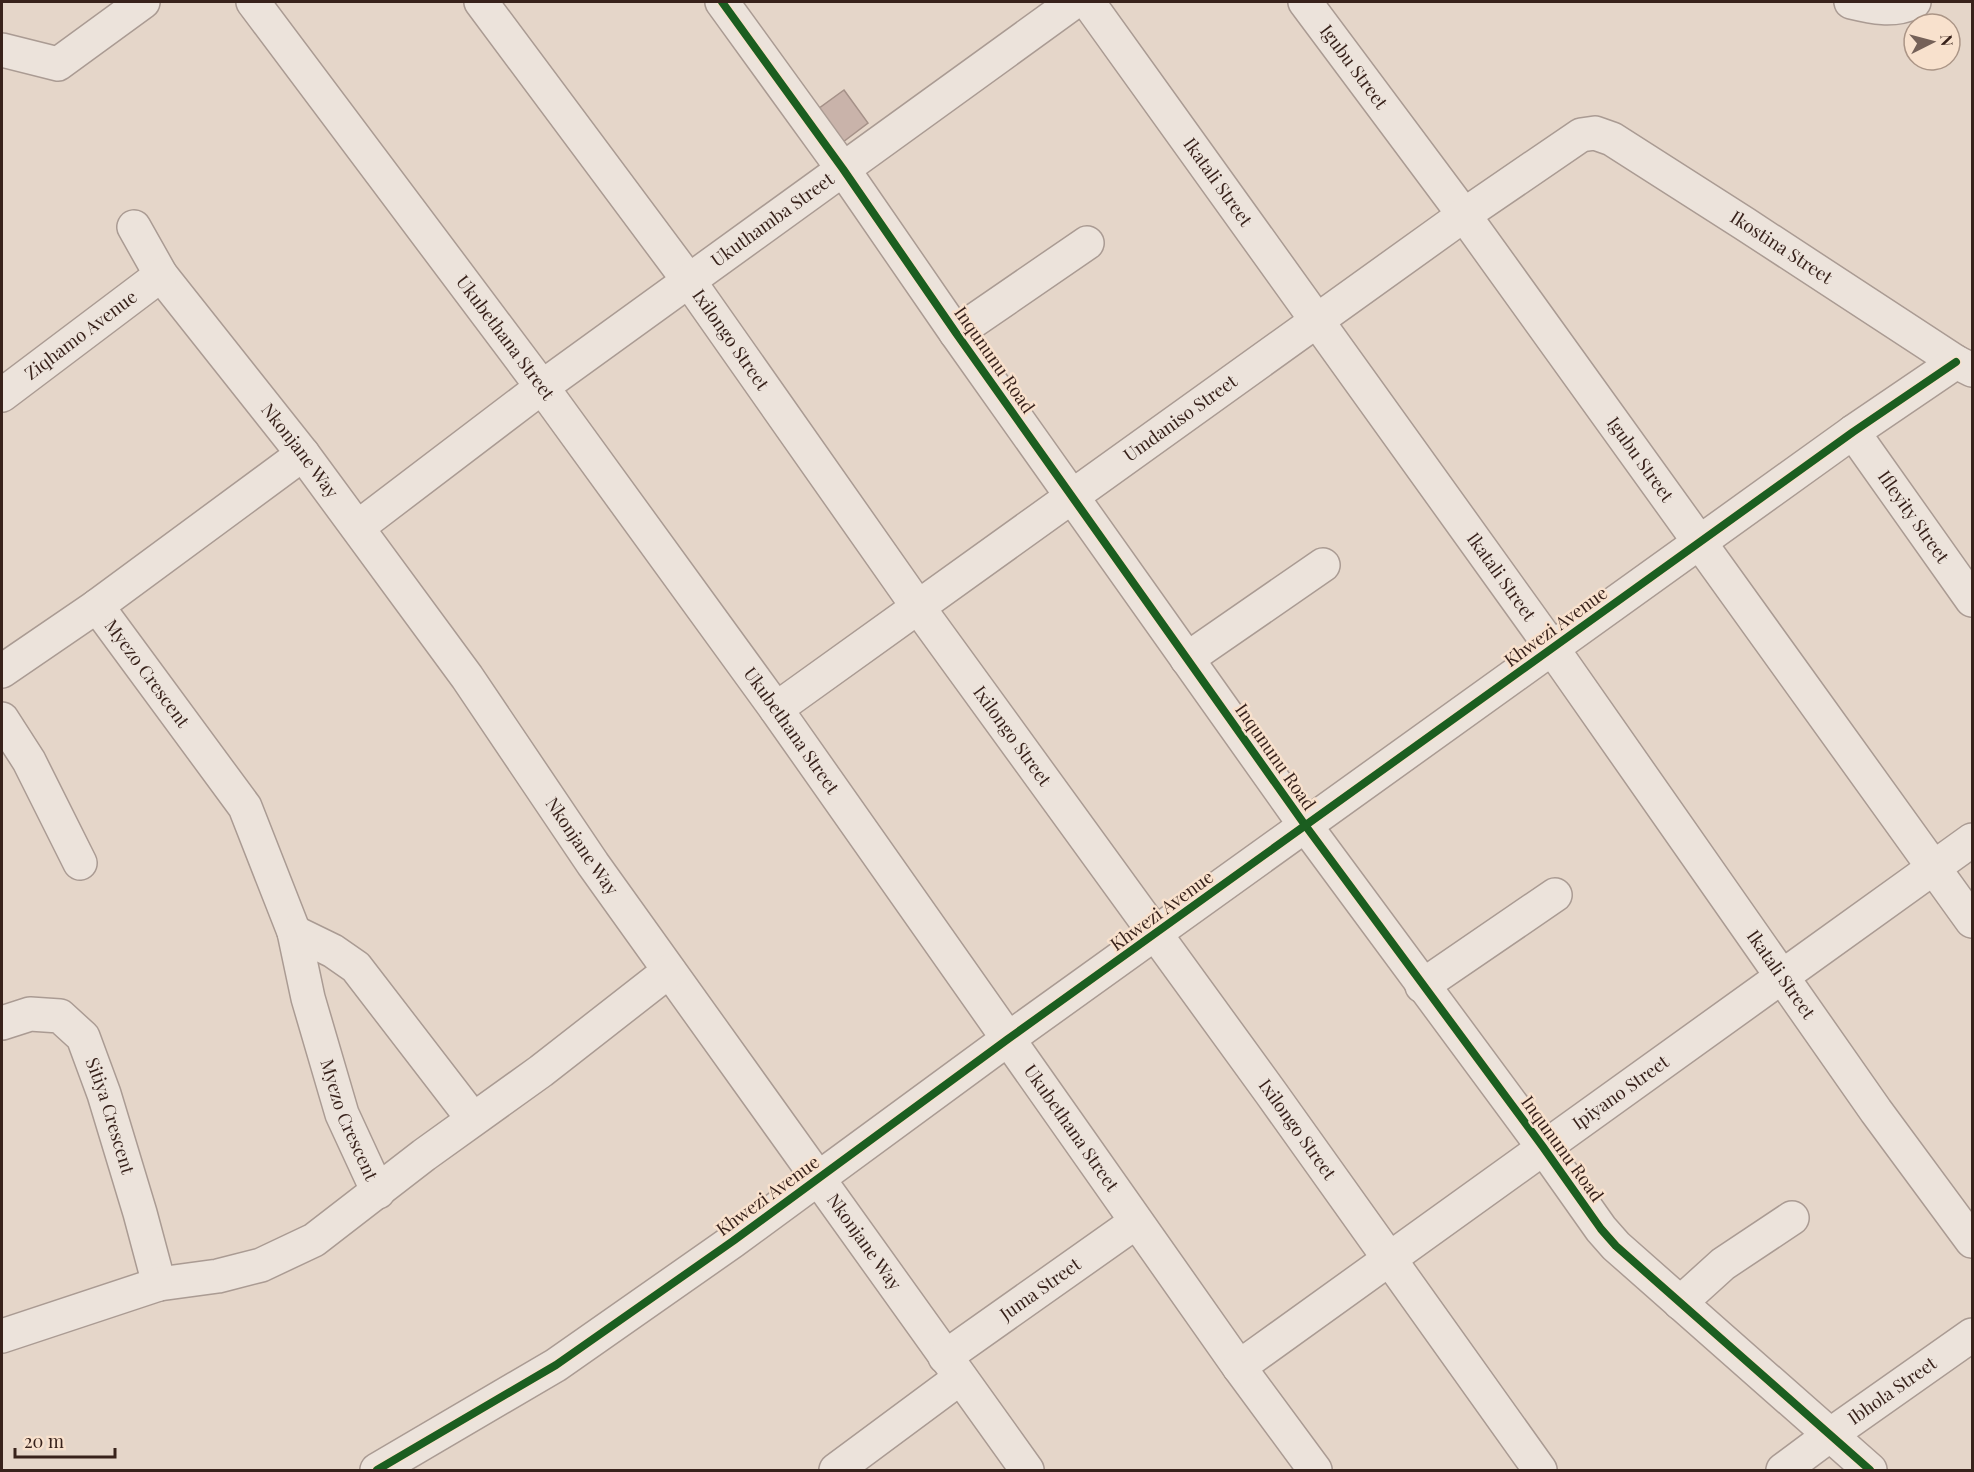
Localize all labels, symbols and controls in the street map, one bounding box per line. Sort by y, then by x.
north arrow [1902,12,1962,72]
street label: Igubu Street [1315,19,1394,114]
text: N [1936,34,1959,48]
street label: Ikatali Street [1178,133,1259,231]
street label: Ukuthamba Street [706,166,839,272]
street label: Ikostina Street [1726,205,1838,289]
street label: Ukubethana Street [451,270,561,405]
street label: Ziqhamo Avenue [19,284,141,385]
street label: Ixilongo Street [687,284,775,395]
street label: Inqununu Road [949,301,1041,418]
street label: Umdaniso Street [1118,368,1242,467]
street label: Nkonjane Way [256,398,344,503]
street label: Igubu Street [1602,412,1680,507]
street label: Ifleyity Street [1873,465,1955,568]
street label: Ikatali Street [1462,527,1542,626]
street label: Khwezi Avenue [1499,581,1612,672]
street label: Myezo Crescent [100,614,196,732]
street label: Ukubethana Street [739,662,845,799]
street label: Ixilongo Street [968,681,1057,791]
street label: Inqununu Road [1230,698,1322,815]
street label: Nkonjane Way [541,792,624,900]
street label: Khwezi Avenue [1105,865,1218,956]
street label: Ikatali Street [1742,925,1821,1024]
street label: Ipiyano Street [1567,1049,1674,1135]
street label: Sitiya Crescent [81,1054,141,1177]
street label: Myezo Crescent [316,1056,384,1185]
street label: Ukubethana Street [1019,1059,1125,1196]
street label: Ixilongo Street [1254,1074,1342,1185]
street label: Inqununu Road [1516,1091,1610,1207]
street label: Khwezi Avenue [711,1150,824,1241]
street label: Nkonjane Way [822,1189,907,1295]
street label: Juma Street [994,1251,1086,1326]
street label: Ibhola Street [1843,1350,1941,1430]
scale bar [15,1421,116,1459]
text: 20 m [24,1429,64,1453]

